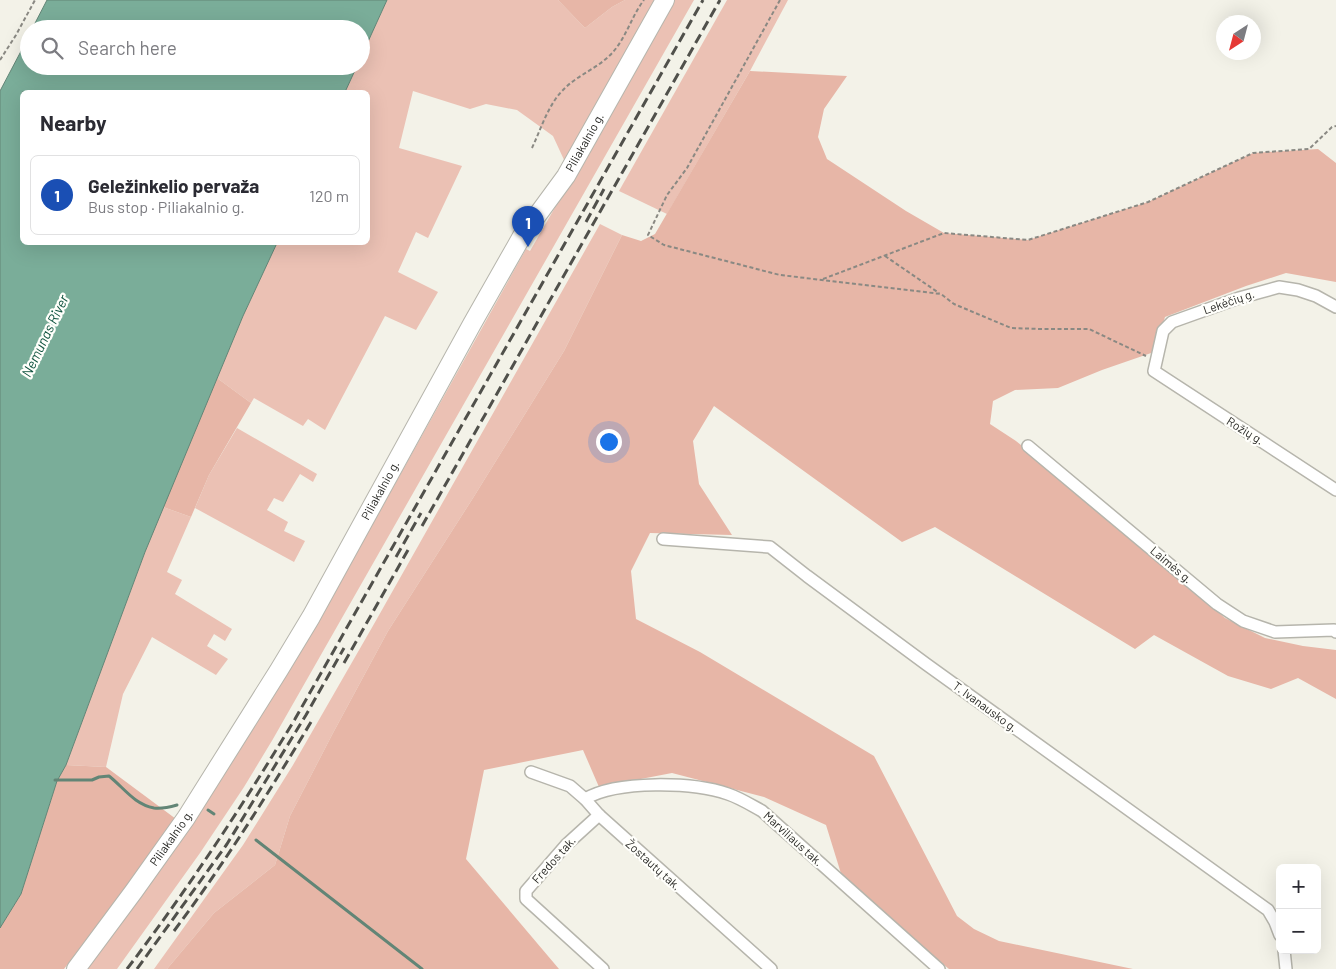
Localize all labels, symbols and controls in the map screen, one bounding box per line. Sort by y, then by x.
north arrow [1216,15,1261,60]
search box [20,20,370,75]
icon: search [38,34,66,62]
text: Search here [78,36,177,59]
text: Nearby [40,110,106,135]
street label: Piliakalnio g. [562,110,606,174]
text: Geležinkelio pervaža [88,174,259,197]
text: 1 [54,186,60,205]
text: 120 m [309,186,349,205]
text: Bus stop · Piliakalnio g. [88,197,245,216]
pin: 1 [512,206,544,247]
street label: Lekėčių g. [1201,286,1256,316]
water label: Nemunas River [17,291,72,380]
street label: Rožių g. [1224,413,1267,447]
your location [596,429,622,455]
street label: Piliakalnio g. [358,458,402,522]
street label: Laimės g. [1148,543,1195,586]
street label: T. Ivanausko g. [951,678,1021,734]
street label: Piliakalnio g. [146,807,195,868]
street label: Marviliaus tak. [761,808,826,868]
street label: Fredos tak. [528,833,578,886]
street label: Žostautų tak. [623,836,684,893]
map controls [1276,864,1321,954]
button: + [1276,864,1321,909]
button: − [1276,909,1321,954]

